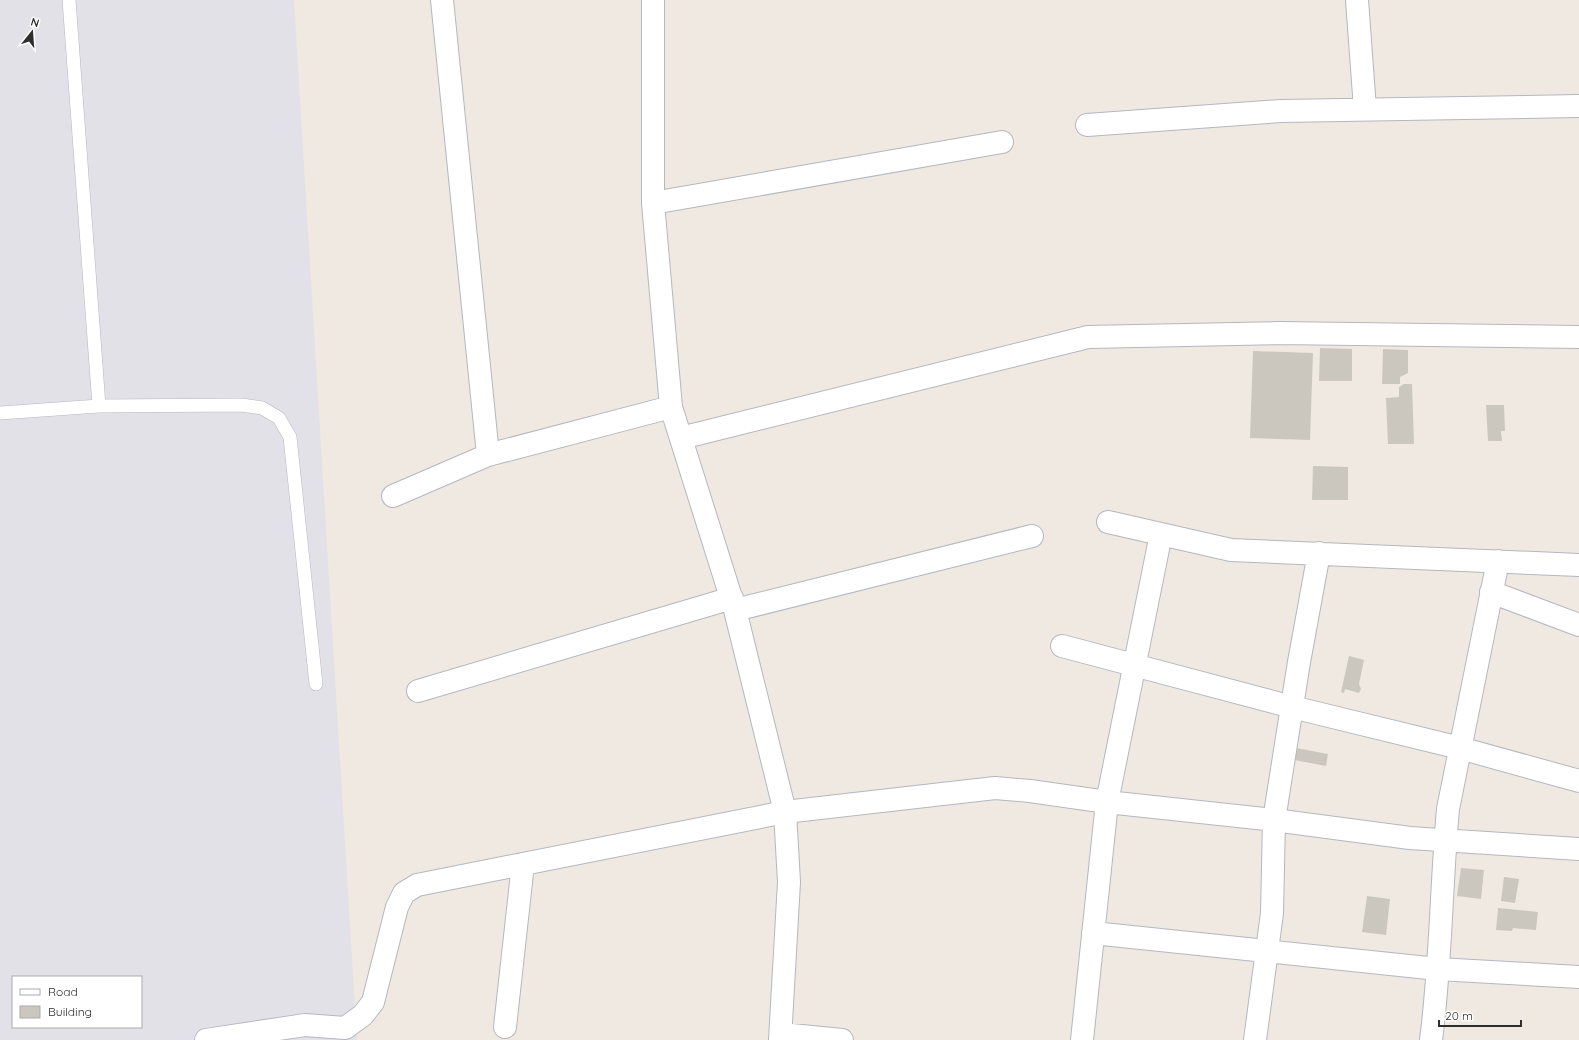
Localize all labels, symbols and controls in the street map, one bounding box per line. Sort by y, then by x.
north arrow [12,12,52,52]
text: N [29,15,41,30]
legend [12,976,142,1028]
text: Road [48,984,78,999]
scale bar [1439,1002,1521,1028]
text: Building [48,1004,92,1019]
text: 20 m [1445,1008,1473,1023]

